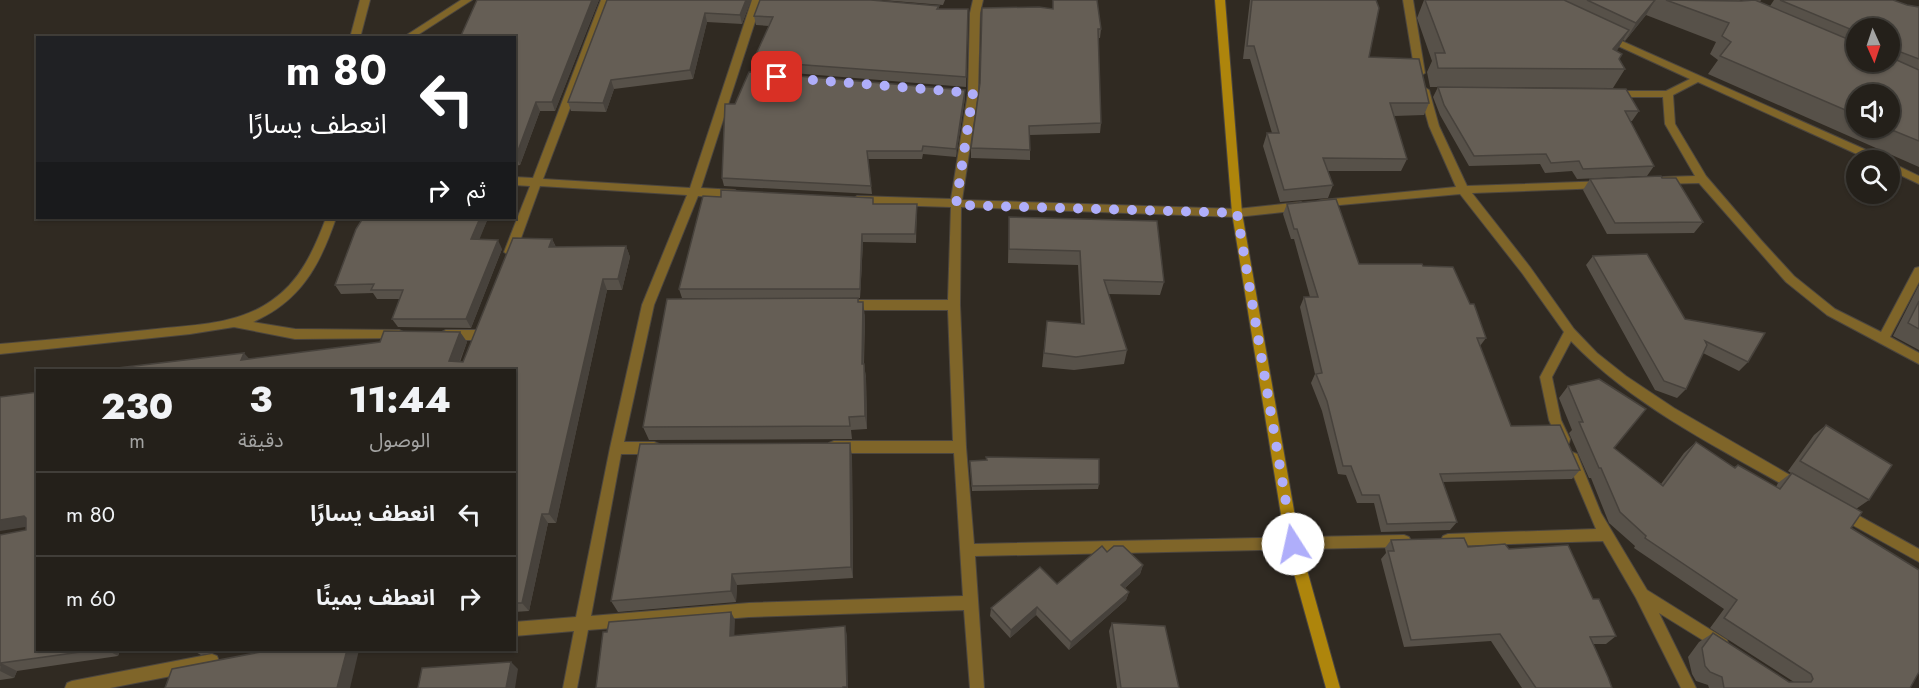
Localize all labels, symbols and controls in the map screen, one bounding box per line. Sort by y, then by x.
north arrow [1846,18,1900,72]
map controls [1846,18,1900,204]
text: 80 m [286,40,387,101]
pin [751,51,802,102]
icon: left [408,60,486,138]
icon: arrive [760,60,793,93]
button: sound [1846,84,1900,138]
text: انعطف يسارًا [248,104,387,143]
button: search [1846,150,1900,204]
icon: right [422,174,455,207]
text: ثم [467,174,486,206]
text: 3 [249,373,272,425]
text: 11:44 [349,373,451,425]
text: 230 [101,380,173,432]
text: دقيقة [238,426,284,455]
text: الوصول [369,426,430,455]
text: m [129,427,145,456]
text: انعطف يسارًا [310,497,435,529]
text: 80 m [66,498,115,530]
icon: left [453,498,486,531]
position arrow [1261,512,1325,576]
text: انعطف يمينًا [316,581,435,613]
text: 60 m [66,582,116,614]
icon: right [453,582,486,615]

